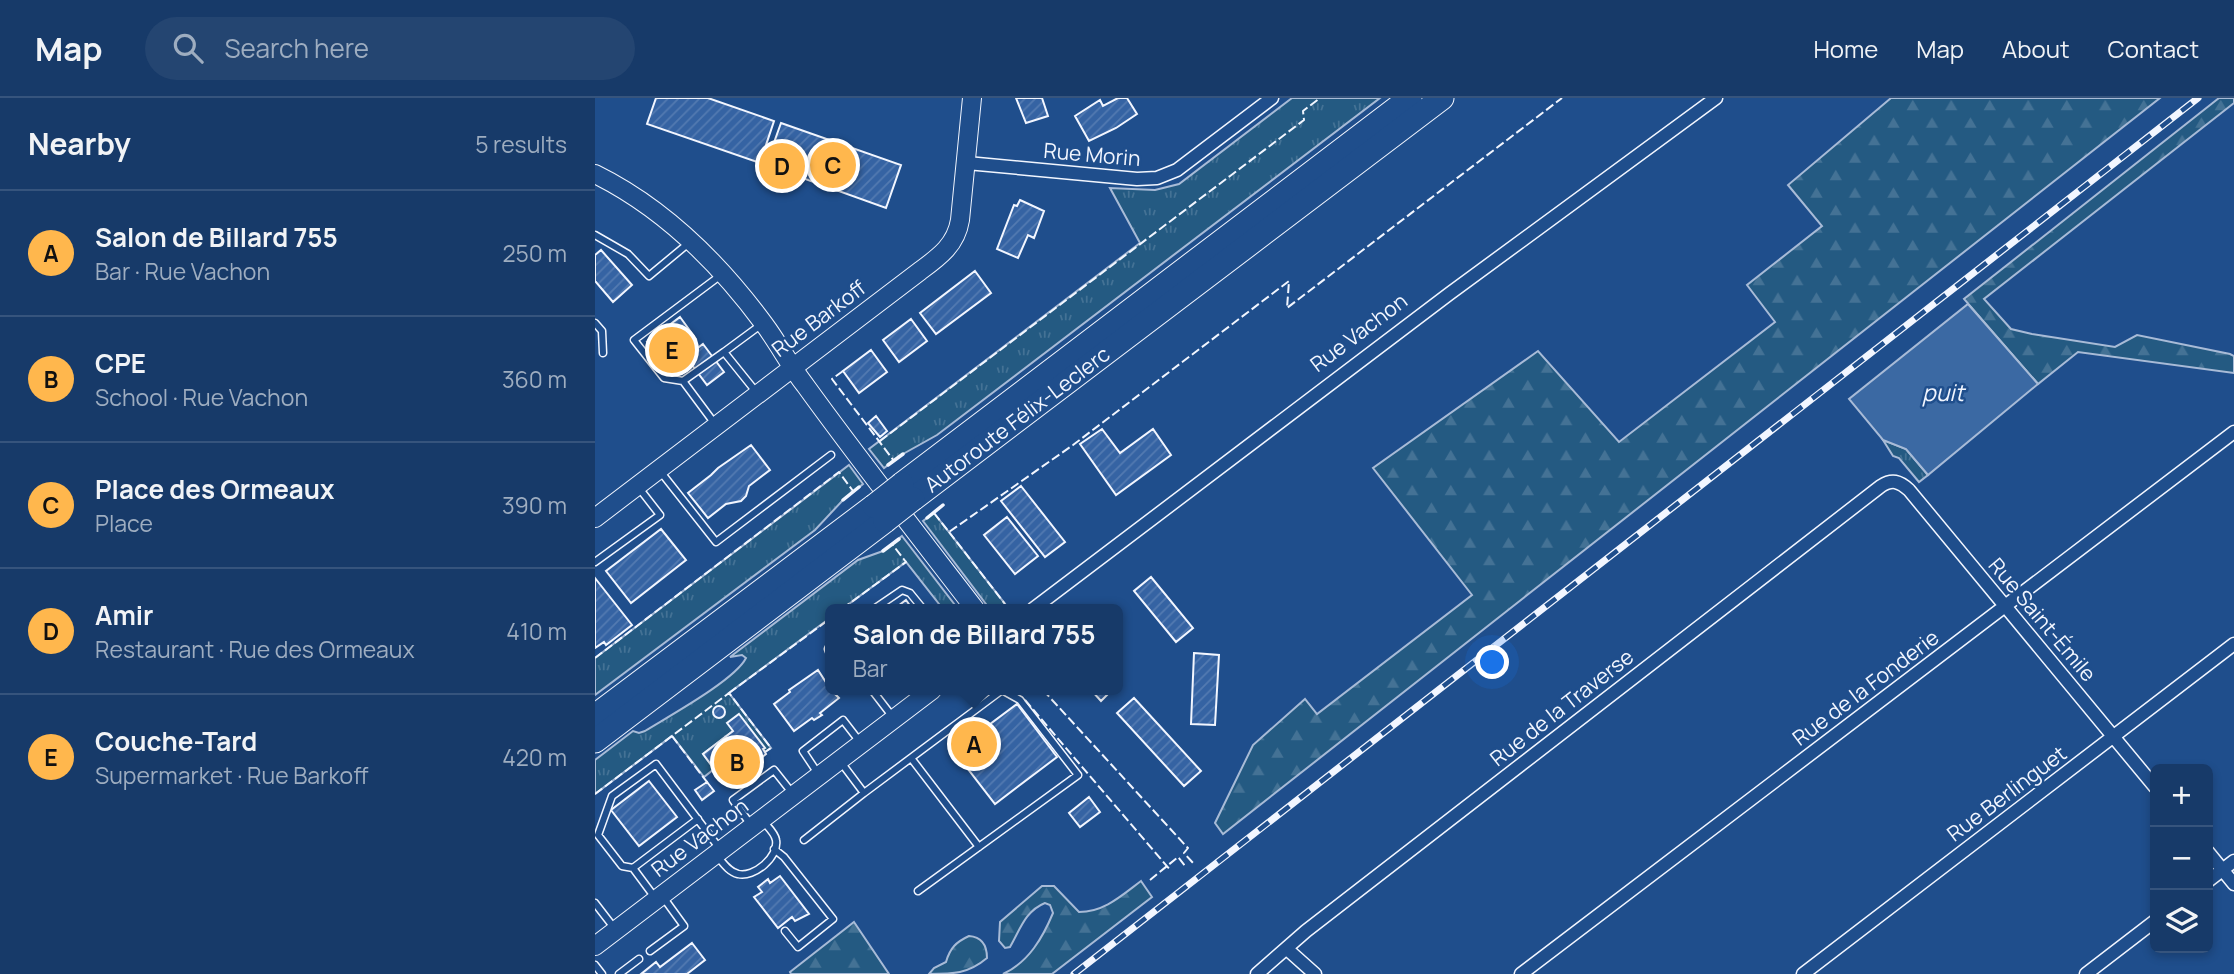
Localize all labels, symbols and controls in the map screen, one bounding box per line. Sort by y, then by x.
search box [145,17,635,80]
text: Map [35,26,103,71]
icon: search [169,29,207,67]
text: Search here [225,30,369,66]
text: Home [1813,32,1878,65]
text: Map [1916,32,1964,65]
text: About [2002,32,2070,65]
text: Contact [2108,32,2199,65]
text: Nearby [28,123,131,164]
text: 5 results [475,128,567,160]
street label: Rue Morin [1042,136,1142,172]
pin: C [810,139,856,191]
pin: D [759,140,805,192]
text: Salon de Billard 755 [95,219,338,255]
text: A [43,237,59,269]
text: 250 m [502,237,567,269]
text: Bar · Rue Vachon [95,255,270,287]
street label: Rue Barkoff [766,274,871,363]
street label: Rue Vachon [1304,287,1413,378]
pin: E [649,324,695,376]
street label: Autoroute Félix-Leclerc [918,340,1115,498]
text: CPE [95,345,146,381]
text: B [44,363,58,395]
text: 360 m [502,363,567,395]
water label: puit [1922,376,1967,408]
text: School · Rue Vachon [95,381,308,413]
text: Place des Ormeaux [95,471,334,507]
text: C [43,489,60,521]
text: 390 m [502,489,567,521]
text: Place [95,507,153,539]
street label: Rue Saint-Émile [1983,552,2103,687]
text: Amir [95,597,153,633]
popup [825,604,1123,695]
text: D [43,615,59,647]
text: 410 m [506,615,567,647]
text: Salon de Billard 755 [853,616,1095,652]
street label: Rue de la Fonderie [1787,623,1944,751]
text: Restaurant · Rue des Ormeaux [95,633,415,665]
street label: Rue de la Traverse [1484,642,1639,772]
your location [1475,645,1509,679]
text: Bar [853,652,888,684]
pin: A [951,718,997,770]
text: Couche-Tard [95,723,257,759]
pin: B [714,736,760,788]
street label: Rue Berlinguet [1941,739,2072,847]
text: E [44,741,58,773]
text: 420 m [502,741,567,773]
text: Supermarket · Rue Barkoff [95,759,368,791]
map controls [2150,764,2213,953]
button: + [2150,764,2213,827]
street label: Rue Vachon [645,792,754,883]
button: − [2150,827,2213,890]
button: layers [2150,890,2213,953]

